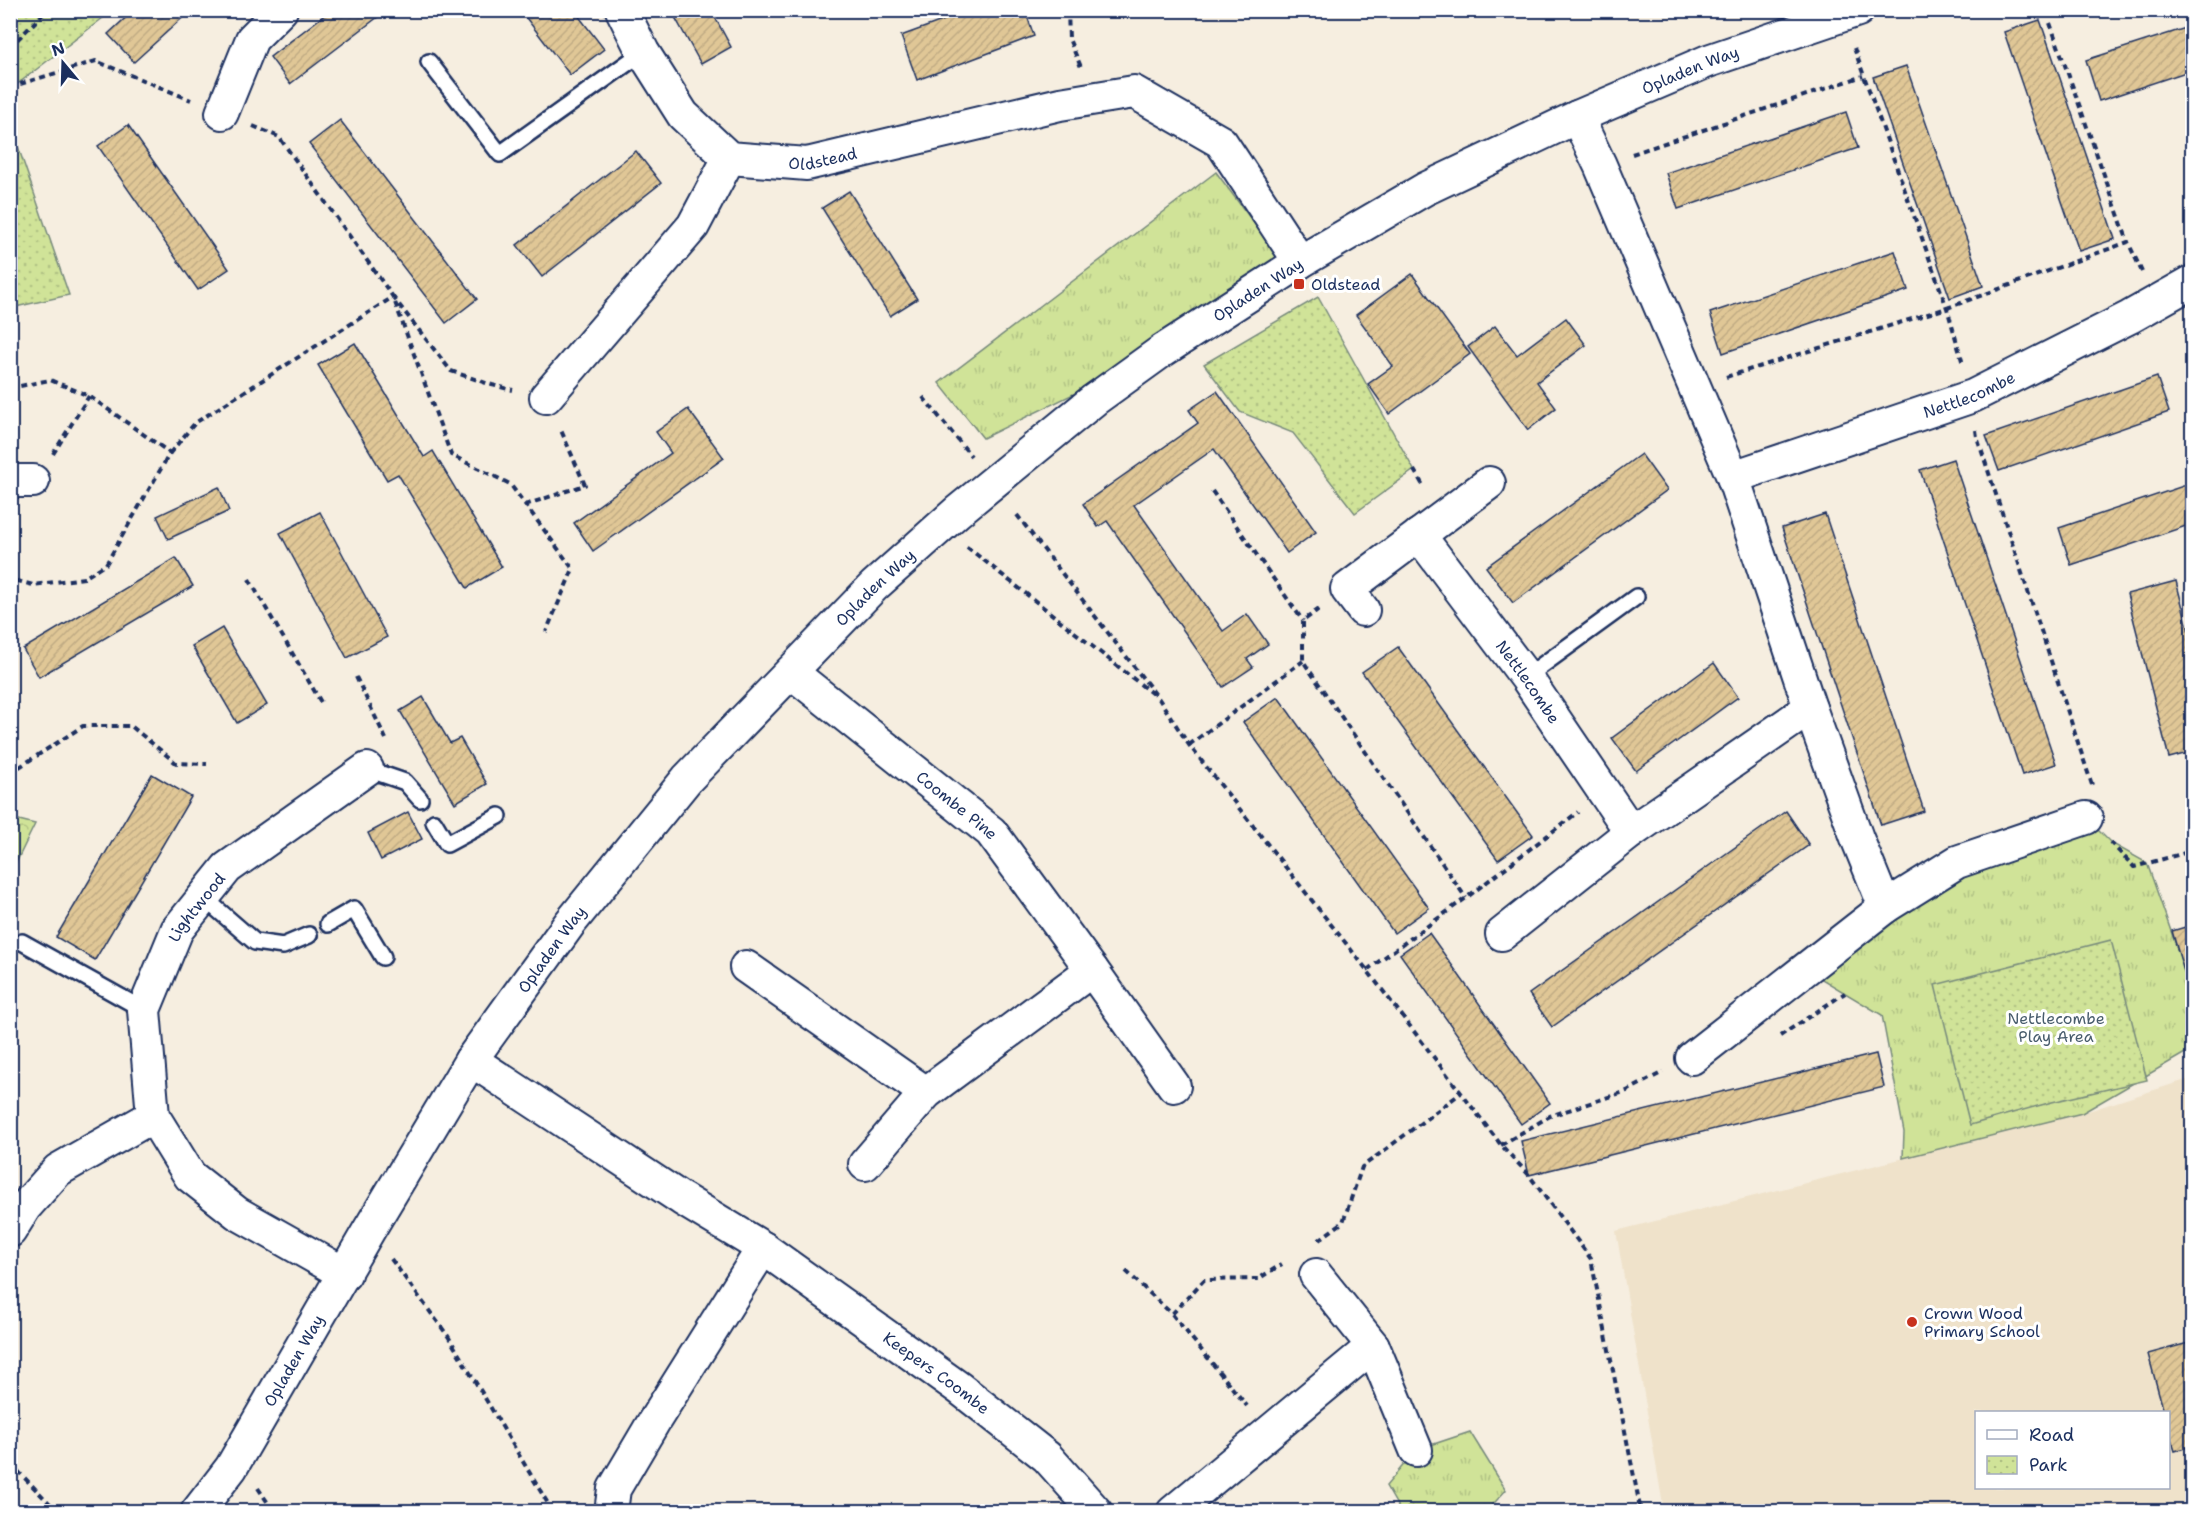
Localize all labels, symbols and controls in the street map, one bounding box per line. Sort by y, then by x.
north arrow [33,33,93,93]
text: N [49,37,68,61]
street label: Opladen Way [1638,41,1741,99]
street label: Oldstead [788,142,859,175]
street label: Opladen Way [1209,253,1307,326]
place label: Oldstead [1311,274,1380,295]
marker: Oldstead [1292,277,1306,291]
street label: Nettlecombe [1920,366,2018,423]
street label: Opladen Way [830,544,919,630]
street label: Nettlecombe [1491,636,1565,728]
street label: Coombe Pine [912,766,1003,843]
street label: Lightwood [163,868,230,945]
street label: Opladen Way [513,901,590,997]
park label: Nettlecombe Play Area [2007,1008,2105,1047]
place label: Crown Wood Primary School [1924,1303,2040,1342]
street label: Opladen Way [258,1311,328,1410]
marker: Crown Wood Primary School [1905,1315,1919,1329]
street label: Keepers Coombe [879,1327,994,1419]
legend [1975,1411,2170,1489]
text: Road [2029,1423,2074,1447]
text: Park [2029,1453,2068,1477]

